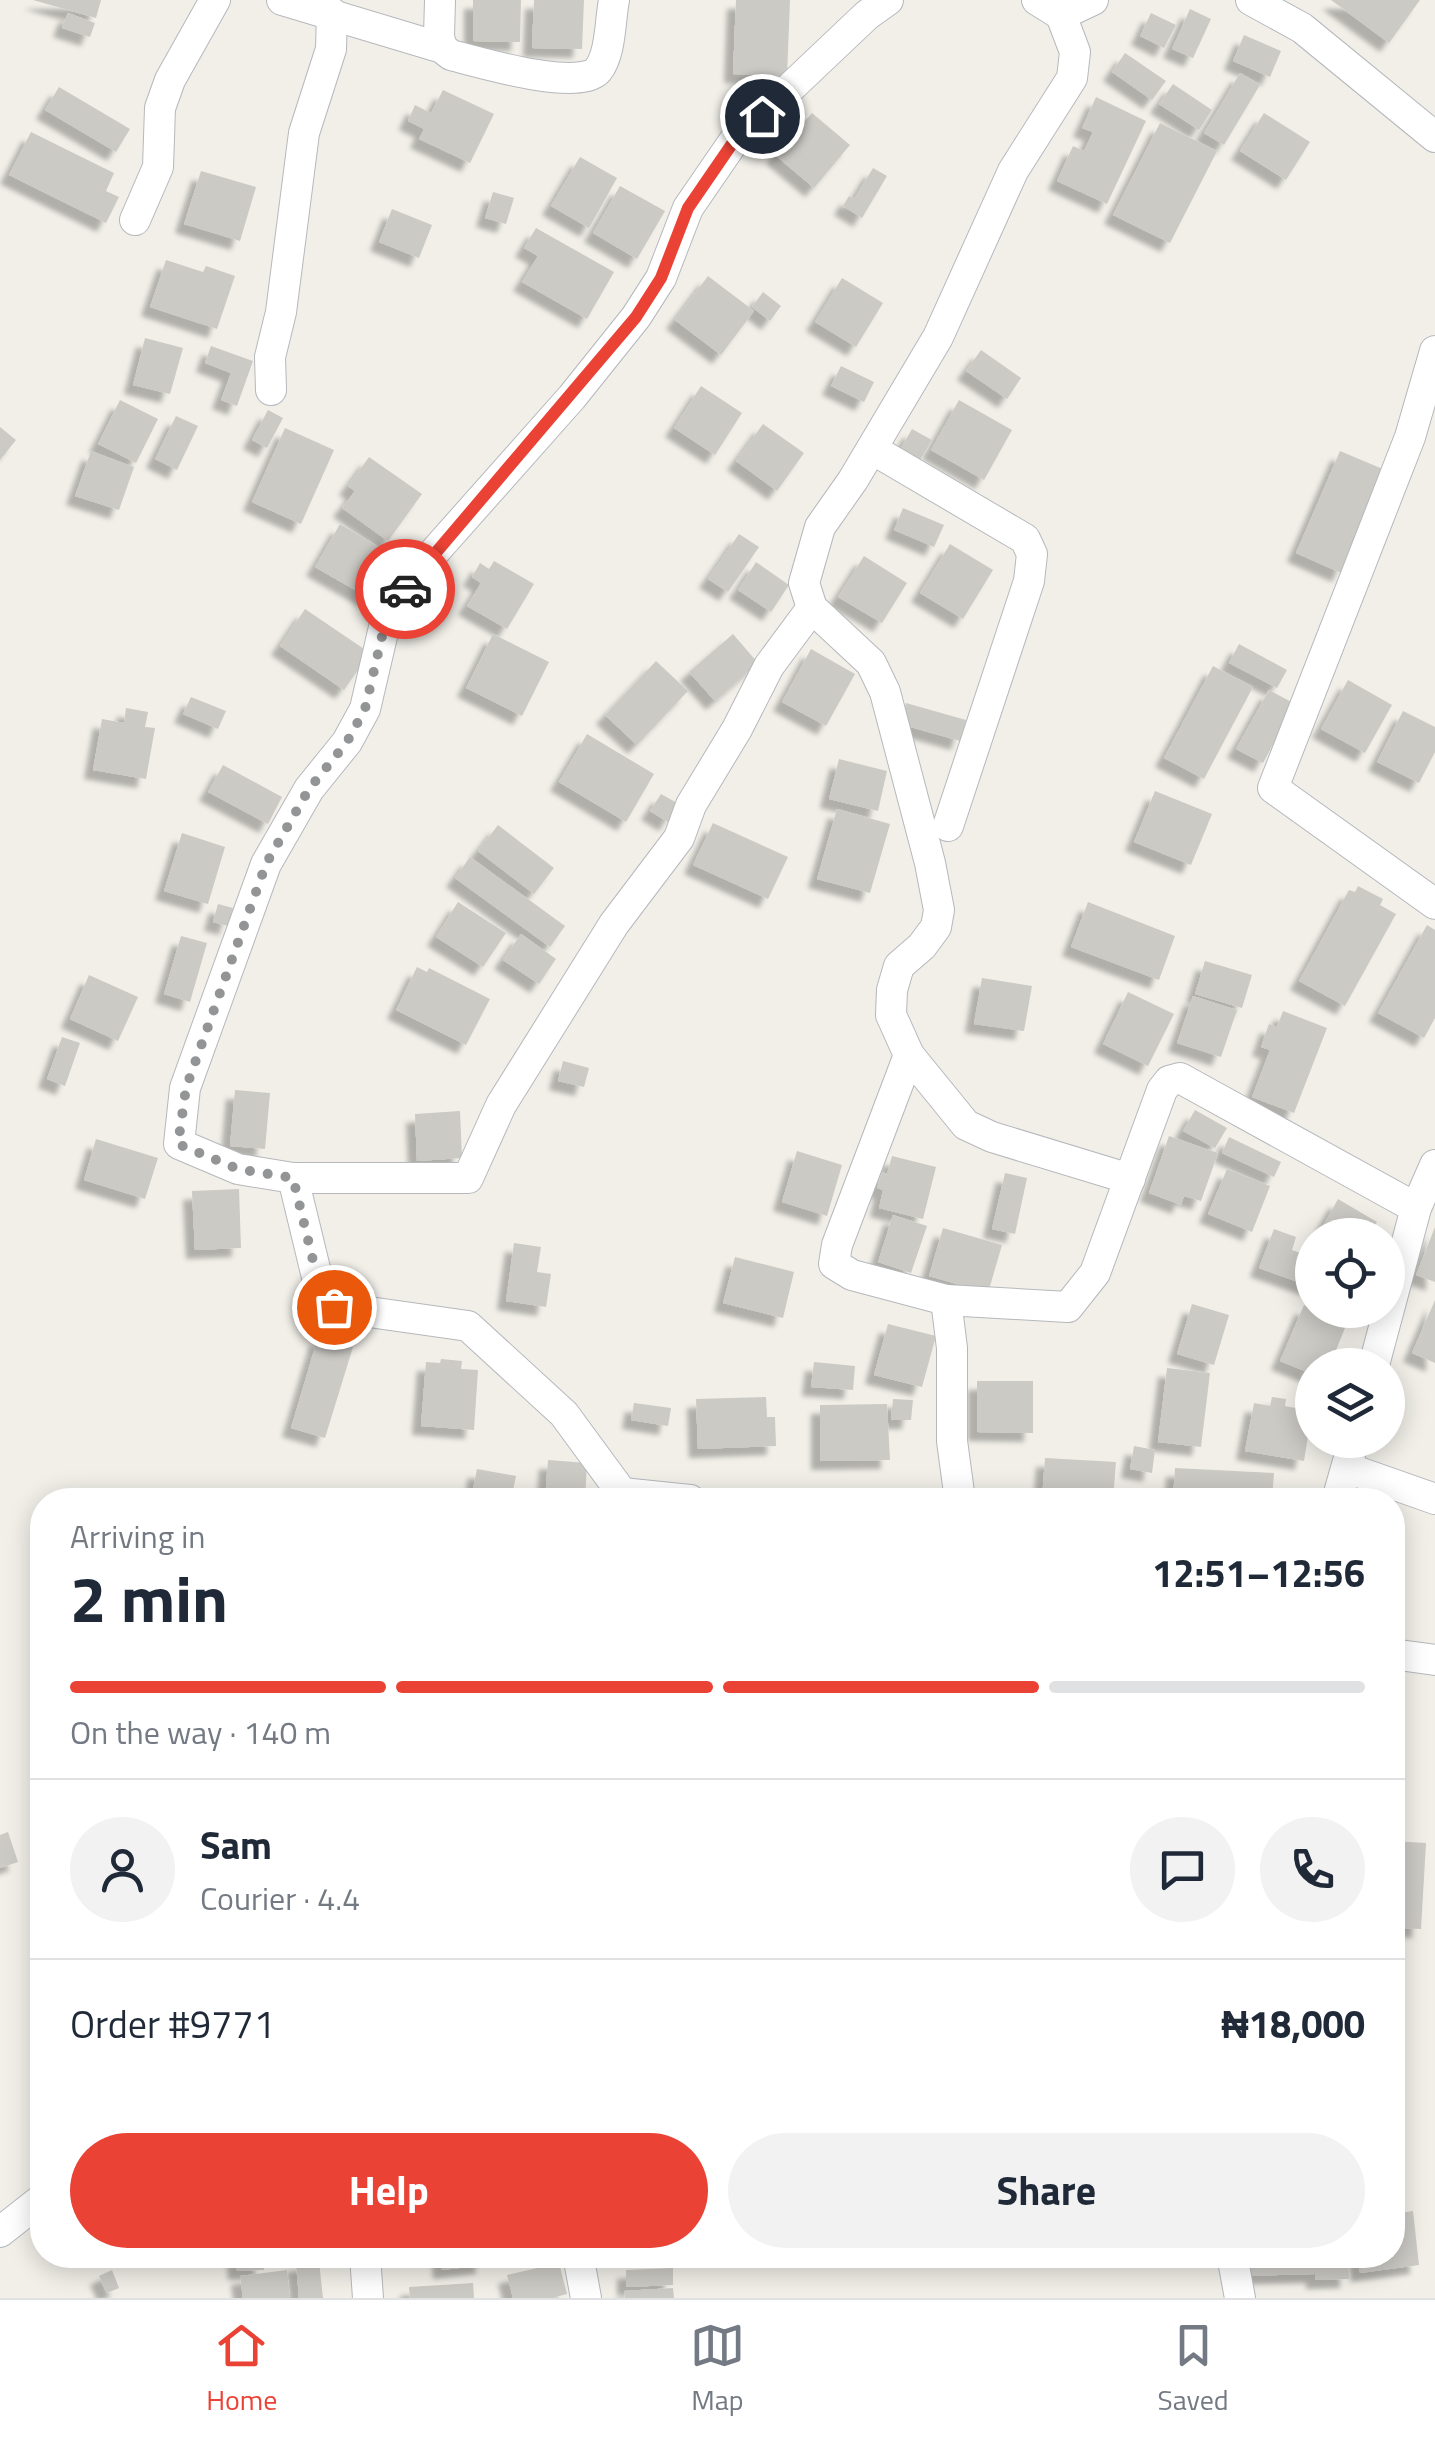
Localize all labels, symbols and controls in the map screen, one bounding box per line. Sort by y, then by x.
pin [720,74,805,159]
icon: home [735,89,790,144]
courier [355,539,455,639]
icon: car [378,562,433,617]
map controls [1295,1218,1405,1458]
button: locate [1295,1218,1405,1328]
pin [292,1265,377,1350]
icon: bag [307,1280,362,1335]
button: layers [1295,1348,1405,1458]
text: Arriving in [70,1512,206,1560]
text: 12:51–12:56 [1152,1544,1365,1602]
text: 2 min [70,1548,228,1647]
text: On the way · 140 m [70,1708,331,1756]
text: Sam [200,1816,272,1874]
button: person [70,1817,175,1922]
button: chat [1130,1817,1235,1922]
button: phone [1260,1817,1365,1922]
text: Courier · 4.4 [200,1874,360,1922]
text: Order #9771 [70,1995,275,2053]
text: ₦18,000 [1221,1995,1365,2053]
button: Help [70,2133,708,2248]
button: Share [728,2133,1365,2248]
tab: Home [206,2318,277,2421]
tab: Map [690,2318,745,2421]
tab: Saved [1157,2318,1229,2421]

